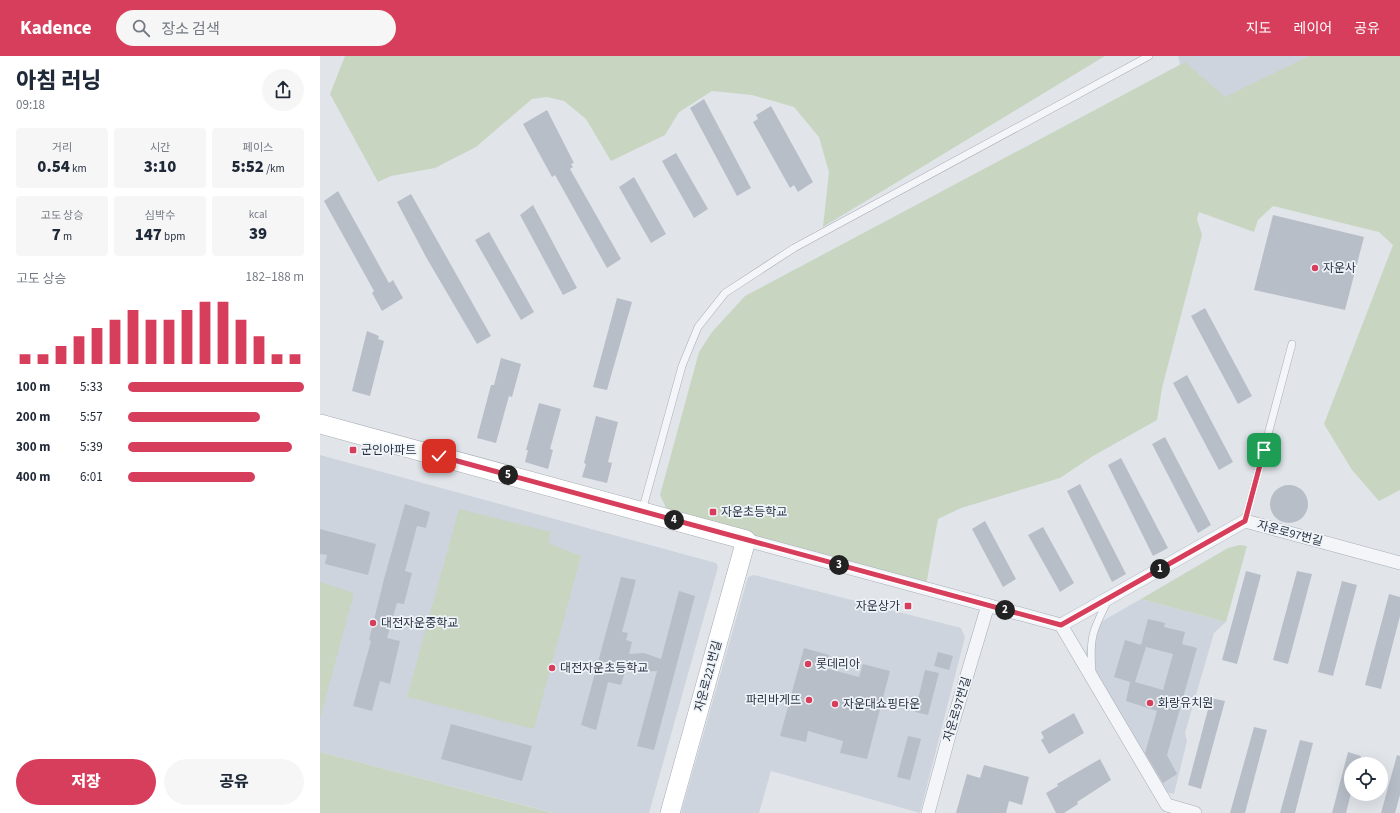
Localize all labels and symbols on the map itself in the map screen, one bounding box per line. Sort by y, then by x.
place label: 자운사 [1323,260,1356,277]
marker: 자운사 [1310,263,1320,273]
pin [1247,433,1281,467]
pin [422,439,456,473]
place label: 군인아파트 [361,442,416,459]
marker: 군인아파트 [348,445,358,455]
pin: 5 [498,465,518,485]
place label: 자운초등학교 [721,504,787,521]
marker: 자운초등학교 [708,507,718,517]
pin: 4 [664,510,684,530]
street label: 자운로97번길 [1255,517,1324,550]
pin: 3 [829,555,849,575]
pin: 1 [1150,559,1170,579]
place label: 자운상가 [856,598,900,615]
pin: 2 [995,600,1015,620]
marker: 자운상가 [903,601,913,611]
place label: 대전자운중학교 [381,615,458,632]
marker: 대전자운중학교 [368,618,378,628]
street label: 자운로221번길 [691,639,726,714]
place label: 롯데리아 [816,656,860,673]
marker: 롯데리아 [803,659,813,669]
place label: 대전자운초등학교 [560,660,648,677]
marker: 대전자운초등학교 [547,663,557,673]
street label: 자운로97번길 [940,675,975,744]
place label: 파리바게뜨 [746,692,801,709]
marker: 파리바게뜨 [804,695,814,705]
place label: 화랑유치원 [1158,695,1213,712]
place label: 자운대쇼핑타운 [843,696,920,713]
marker: 화랑유치원 [1145,698,1155,708]
marker: 자운대쇼핑타운 [830,699,840,709]

